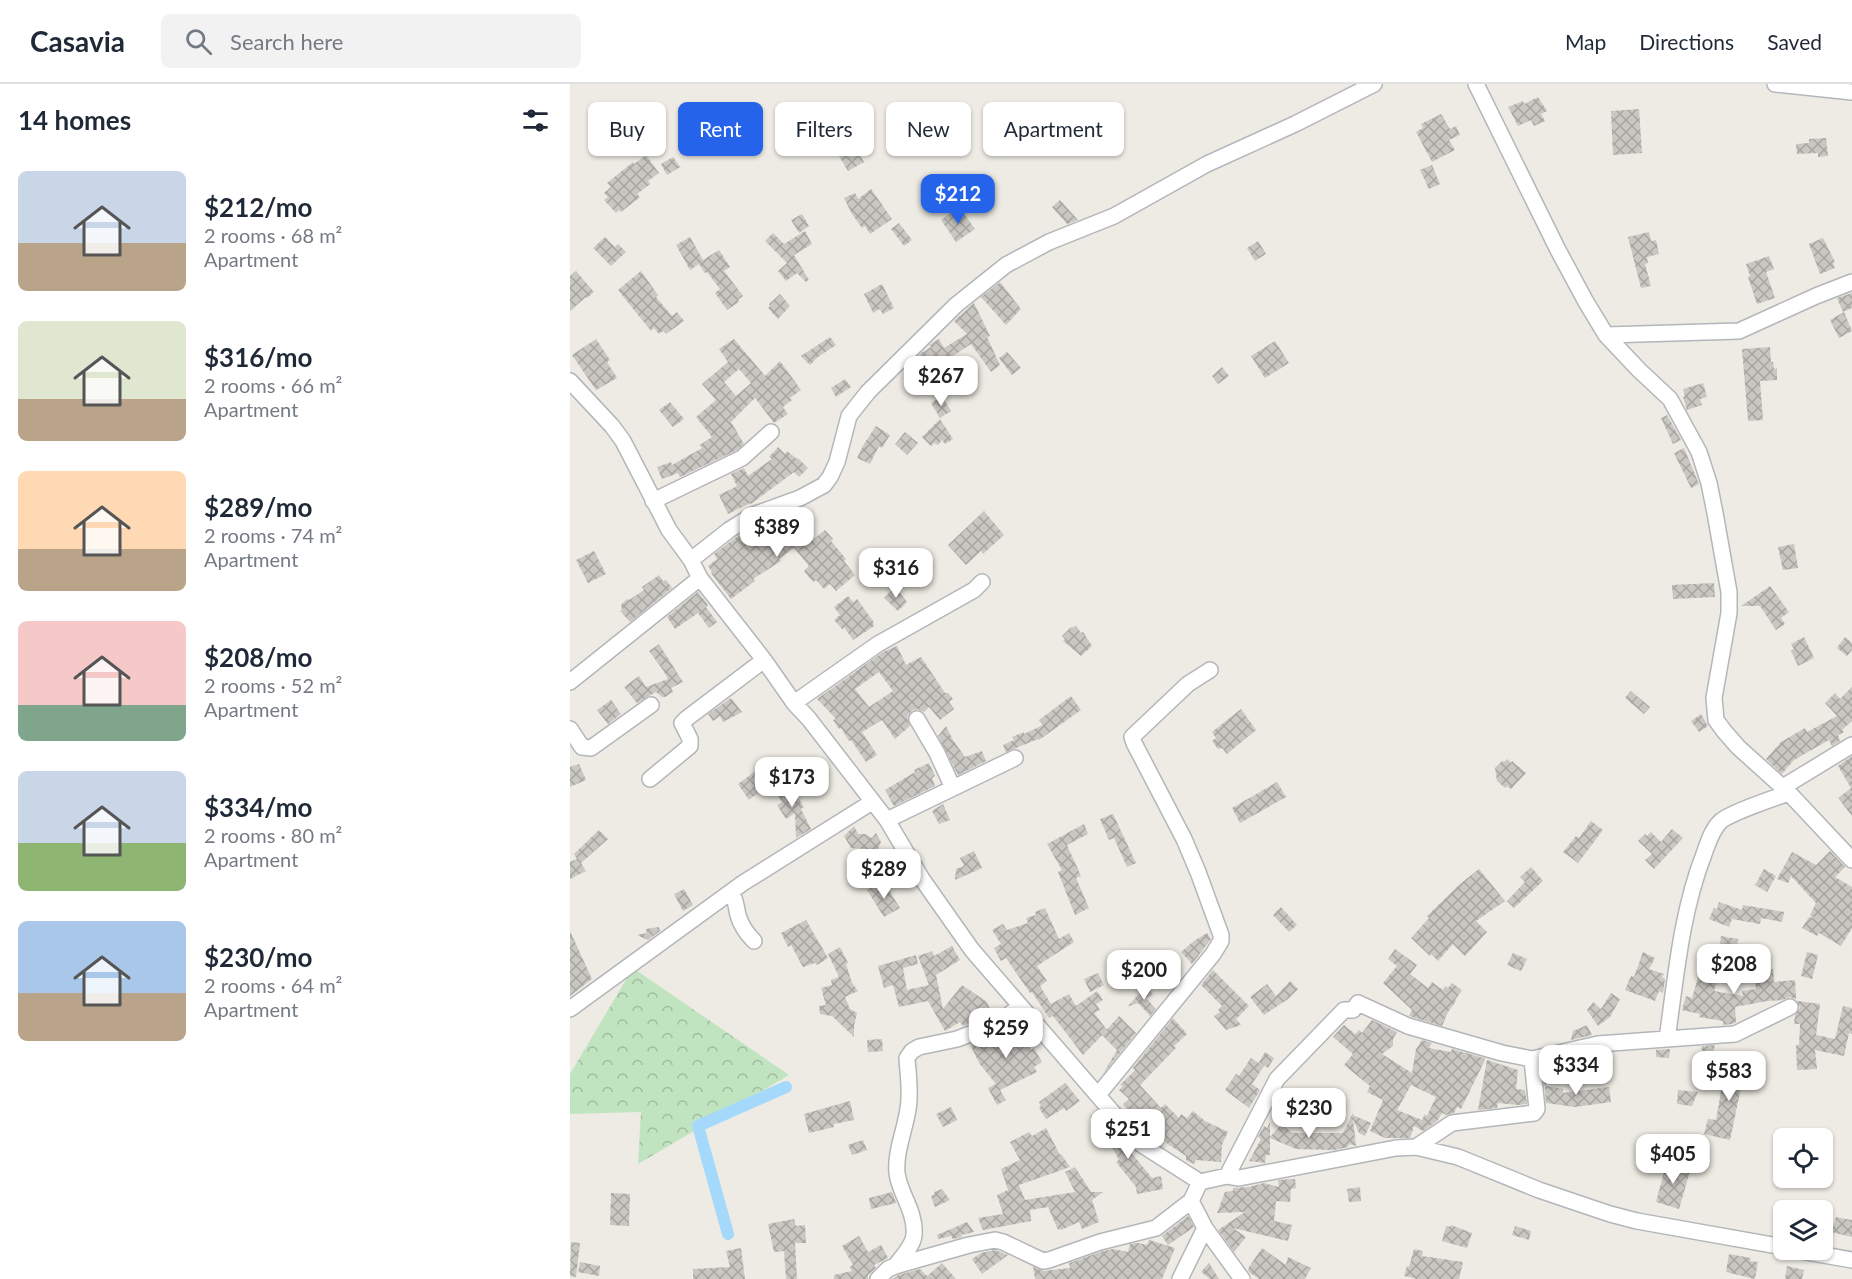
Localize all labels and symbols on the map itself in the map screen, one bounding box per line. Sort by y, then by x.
pin: $212 [922,174,994,225]
pin: $267 [905,356,977,407]
pin: $389 [741,507,813,558]
pin: $316 [860,548,932,599]
pin: $173 [756,757,828,808]
pin: $289 [848,849,920,900]
pin: $208 [1698,944,1770,995]
pin: $200 [1108,950,1180,1001]
pin: $259 [970,1008,1042,1059]
pin: $334 [1540,1045,1612,1096]
pin: $583 [1693,1051,1765,1102]
pin: $230 [1273,1088,1345,1139]
pin: $251 [1092,1109,1164,1160]
pin: $405 [1637,1134,1709,1185]

